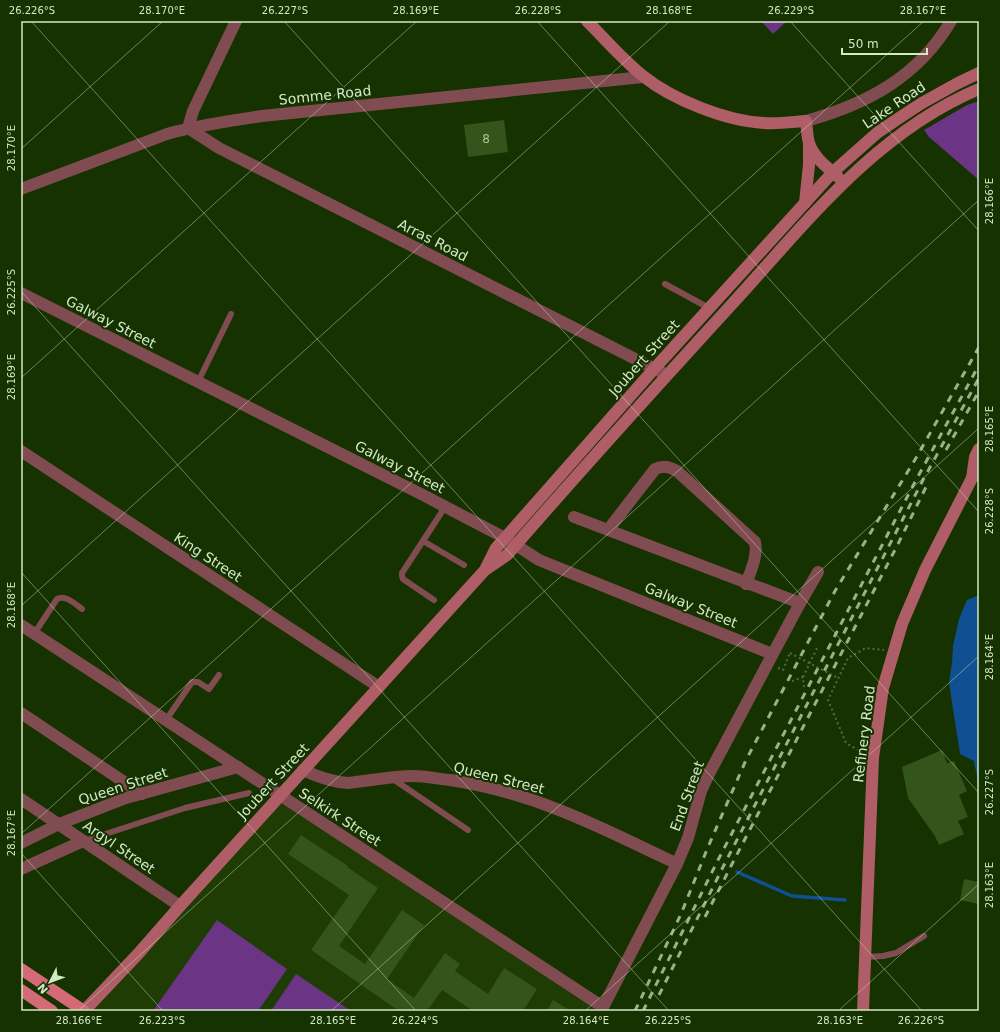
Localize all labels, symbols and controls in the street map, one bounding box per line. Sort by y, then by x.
text: 26.226°S [9,5,55,16]
text: 28.170°E [139,5,185,16]
text: 26.227°S [262,5,308,16]
text: 28.169°E [393,5,439,16]
text: 26.228°S [515,5,561,16]
text: 28.168°E [646,5,692,16]
text: 26.229°S [768,5,814,16]
text: 28.167°E [900,5,946,16]
scale bar [842,30,927,56]
text: 50 m [848,37,879,51]
street label: Lake Road [860,78,928,132]
street label: Somme Road [278,82,372,108]
text: 28.170°E [6,125,17,171]
house number: 8 [482,132,490,146]
text: 28.166°E [984,178,995,224]
street label: Arras Road [395,216,471,264]
text: 26.225°S [6,269,17,315]
street label: Galway Street [63,292,159,352]
street label: Joubert Street [605,316,683,400]
text: 28.169°E [6,354,17,400]
text: 28.165°E [984,406,995,452]
street label: Galway Street [352,437,448,497]
text: 26.228°S [984,488,995,534]
street label: King Street [171,529,245,585]
street label: Galway Street [642,579,740,631]
text: 28.168°E [6,582,17,628]
text: 28.164°E [984,634,995,680]
street label: Refinery Road [850,685,878,783]
street label: Joubert Street [233,740,312,823]
street label: End Street [667,758,707,833]
street label: Queen Street [452,759,547,797]
street label: Queen Street [76,764,170,808]
text: 26.227°S [984,769,995,815]
street label: Selkirk Street [296,785,384,850]
text: 28.167°E [6,810,17,856]
street label: Argyl Street [80,817,158,877]
text: 28.163°E [984,862,995,908]
north arrow [30,962,70,1002]
text: N [35,981,51,996]
text: 28.166°E [56,1015,102,1026]
text: 26.223°S [139,1015,185,1026]
text: 28.165°E [310,1015,356,1026]
text: 26.224°S [392,1015,438,1026]
text: 28.164°E [563,1015,609,1026]
text: 26.225°S [645,1015,691,1026]
text: 28.163°E [817,1015,863,1026]
text: 26.226°S [898,1015,944,1026]

